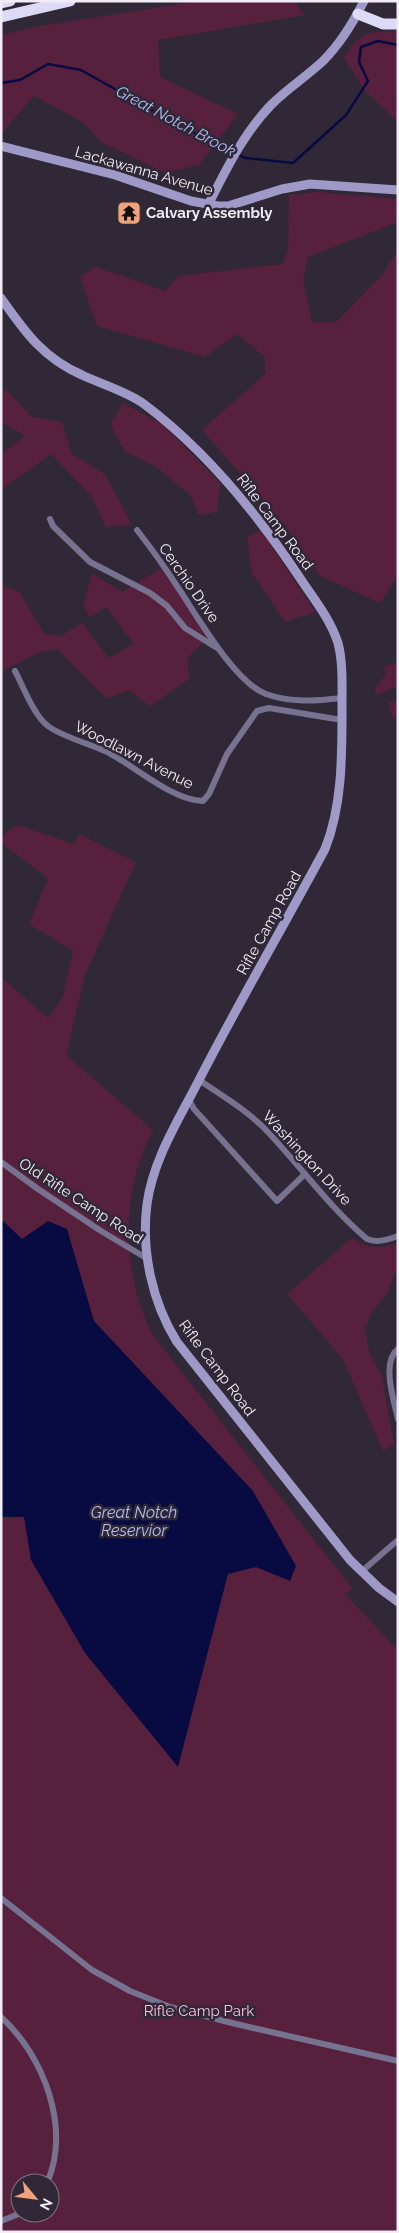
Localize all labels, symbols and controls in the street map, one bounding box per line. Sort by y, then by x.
water label: Great Notch Brook [113,81,240,161]
street label: Lackawanna Avenue [73,143,215,199]
temple icon: Calvary Assembly [116,200,142,226]
place label: Calvary Assembly [146,204,273,222]
street label: Rifle Camp Road [233,470,317,574]
street label: Cerchio Drive [155,540,223,626]
street label: Woodlawn Avenue [72,717,197,793]
street label: Rifle Camp Road [233,868,305,978]
street label: Washington Drive [259,1107,355,1209]
street label: Old Rifle Camp Road [16,1154,146,1248]
street label: Rifle Camp Road [175,1316,259,1420]
water label: Great Notch Reservior [91,1503,177,1540]
park label: Rifle Camp Park [144,2002,254,2020]
north arrow [10,2173,60,2223]
text: N [37,2196,56,2213]

